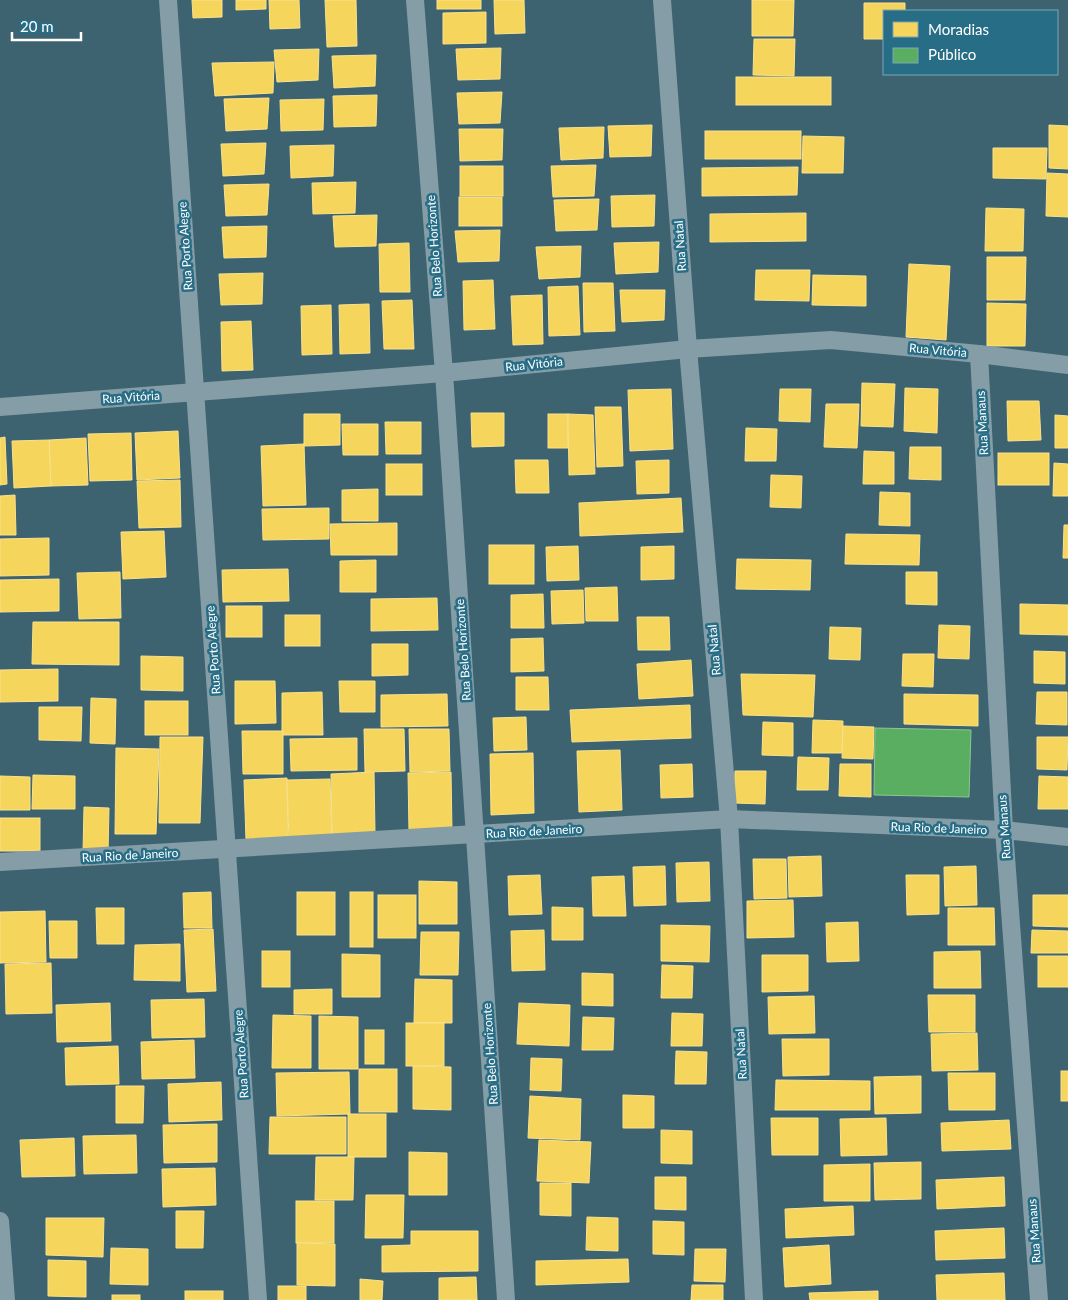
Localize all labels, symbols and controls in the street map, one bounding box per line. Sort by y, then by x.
scale bar [12,10,81,42]
legend [883,10,1058,75]
text: 20 m [20,17,54,35]
text: Moradias [928,20,989,38]
text: Público [928,45,976,63]
street label: Rua Belo Horizonte [423,195,445,297]
street label: Rua Porto Alegre [174,201,196,291]
street label: Rua Natal [671,220,689,272]
street label: Rua Vitória [909,340,968,360]
street label: Rua Vitória [504,354,564,374]
street label: Rua Vitória [102,387,160,406]
street label: Rua Manaus [973,390,991,456]
street label: Rua Belo Horizonte [452,599,474,701]
street label: Rua Porto Alegre [202,605,224,695]
street label: Rua Natal [704,624,724,676]
street label: Rua Manaus [994,794,1014,860]
street label: Rua Rio de Janeiro [890,819,988,837]
street label: Rua Rio de Janeiro [485,821,583,841]
street label: Rua Rio de Janeiro [81,845,179,865]
street label: Rua Belo Horizonte [479,1003,501,1105]
street label: Rua Porto Alegre [230,1009,252,1099]
street label: Rua Natal [732,1028,750,1080]
street label: Rua Manaus [1024,1198,1044,1264]

